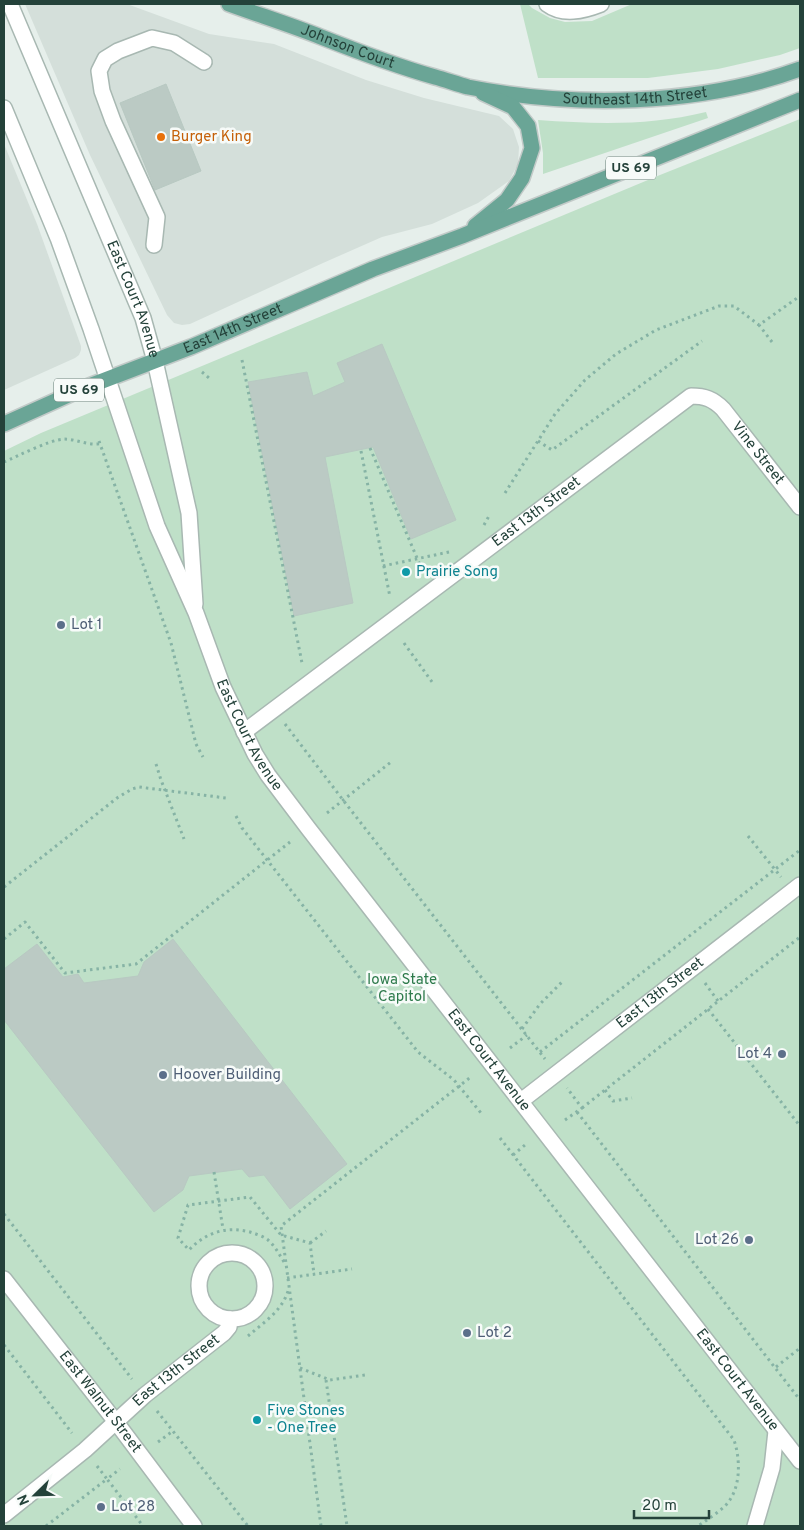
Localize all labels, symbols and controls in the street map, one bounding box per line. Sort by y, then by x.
street label: Johnson Court [298,20,397,73]
street label: Southeast 14th Street [562,83,709,110]
place label: Burger King [171,128,252,147]
marker: Burger King [155,131,167,143]
road number: US 69 [606,156,656,180]
street label: East Court Avenue [102,238,163,360]
street label: East 14th Street [181,299,286,359]
road number: US 69 [54,378,104,402]
street label: Vine Street [727,418,788,489]
street label: East 13th Street [489,473,585,552]
place label: Prairie Song [416,563,498,582]
marker: Prairie Song [400,566,412,578]
place label: Lot 1 [71,616,102,635]
marker: Lot 1 [55,619,67,631]
street label: East Court Avenue [211,677,286,795]
street label: East 13th Street [612,953,708,1033]
park label: Iowa State Capitol [367,971,437,1007]
street label: East Court Avenue [443,1005,534,1115]
place label: Lot 4 [737,1045,772,1064]
marker: Lot 4 [776,1048,788,1060]
place label: Hoover Building [173,1066,281,1085]
marker: Hoover Building [157,1069,169,1081]
place label: Lot 26 [695,1231,739,1250]
marker: Lot 26 [743,1234,755,1246]
place label: Lot 2 [477,1324,512,1343]
street label: East Court Avenue [691,1325,783,1435]
marker: Lot 2 [461,1327,473,1339]
street label: East 13th Street [129,1330,224,1411]
street label: East Walnut Street [54,1347,145,1457]
place label: Five Stones - One Tree [267,1402,345,1438]
marker: Five Stones - One Tree [251,1414,263,1426]
north arrow [10,1470,60,1520]
scale bar [634,1488,709,1520]
text: N [15,1492,34,1507]
text: 20 m [642,1497,677,1516]
place label: Lot 28 [111,1498,155,1517]
marker: Lot 28 [95,1501,107,1513]

